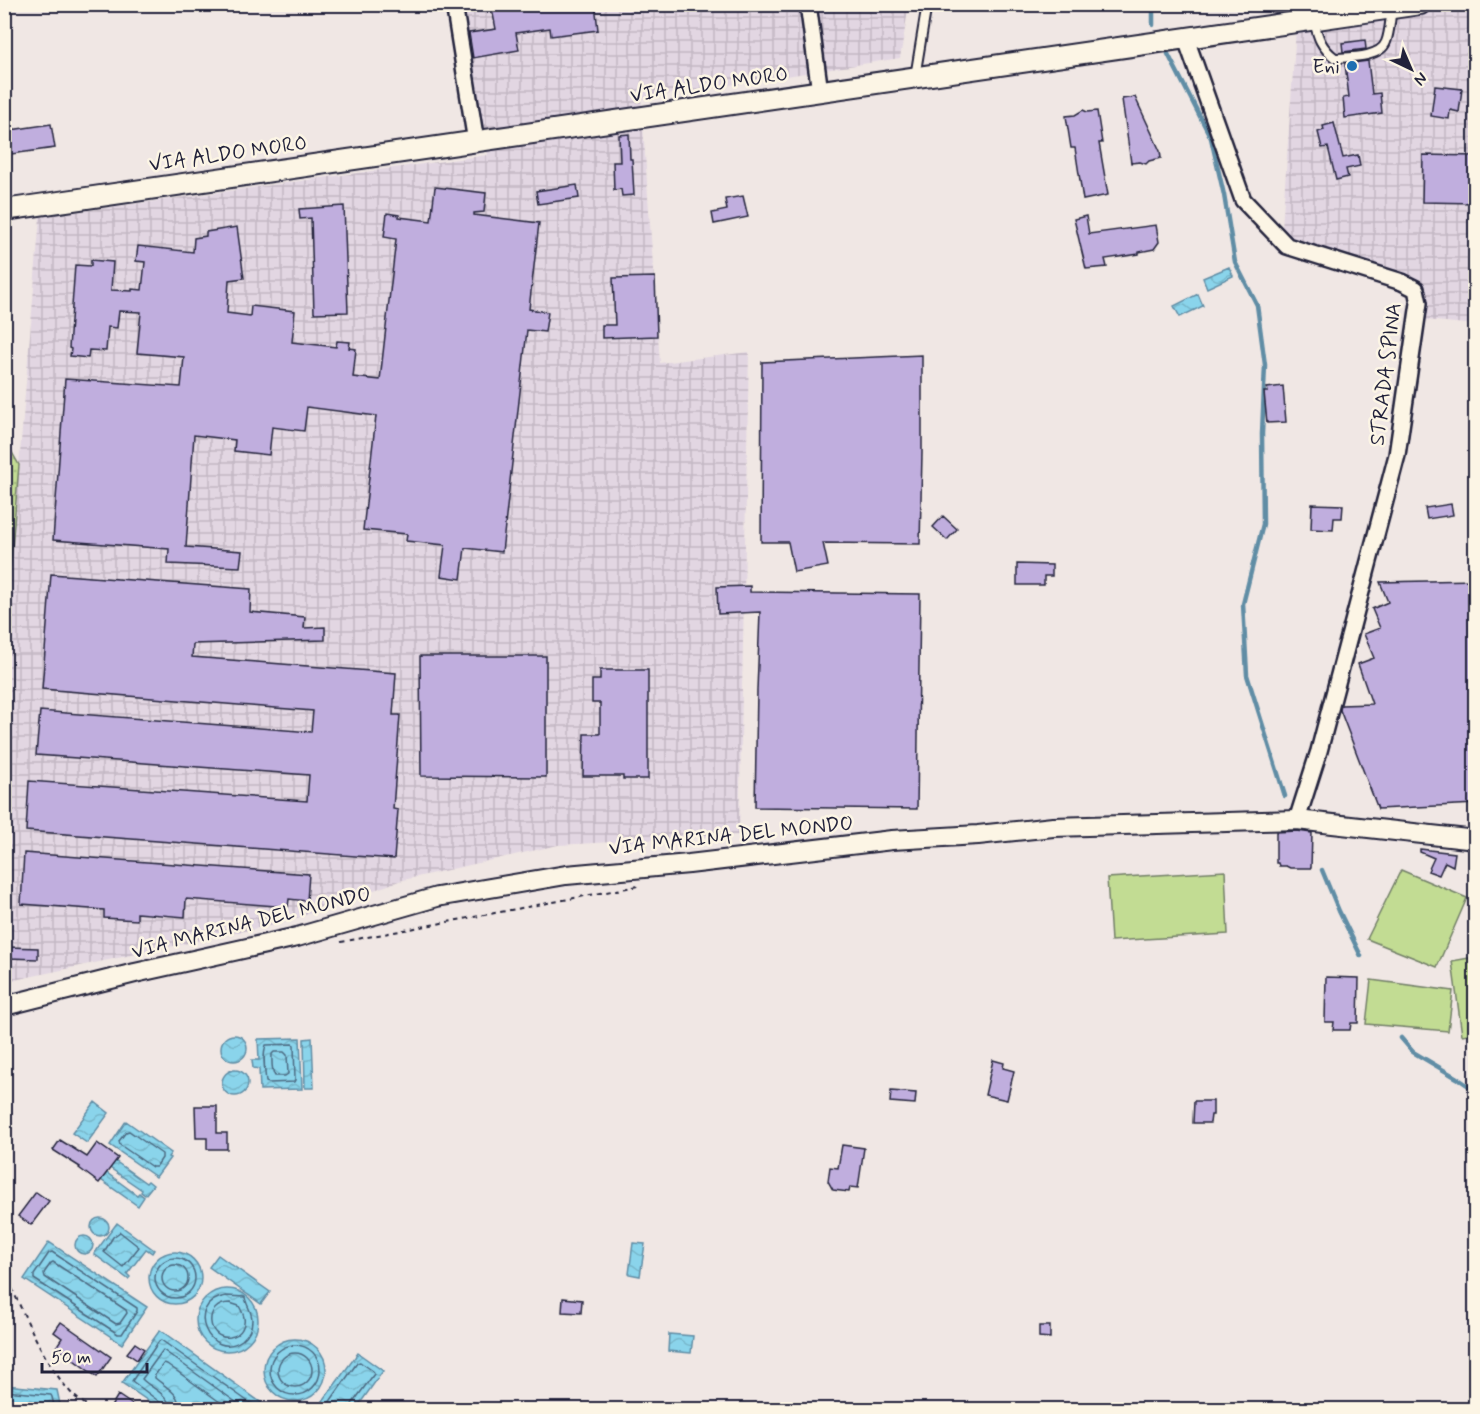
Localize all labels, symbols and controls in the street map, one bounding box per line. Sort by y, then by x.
north arrow [1381,39,1441,99]
place label: Eni [1312,53,1340,81]
marker: Eni [1345,59,1359,73]
street label: VIA ALDO MORO [628,60,790,110]
text: N [1409,67,1432,90]
street label: VIA ALDO MORO [147,129,309,179]
street label: STRADA SPINA [1363,301,1409,447]
street label: VIA MARINA DEL MONDO [607,809,855,863]
street label: VIA MARINA DEL MONDO [129,880,374,966]
scale bar [42,1336,147,1374]
text: 50 m [51,1346,91,1370]

